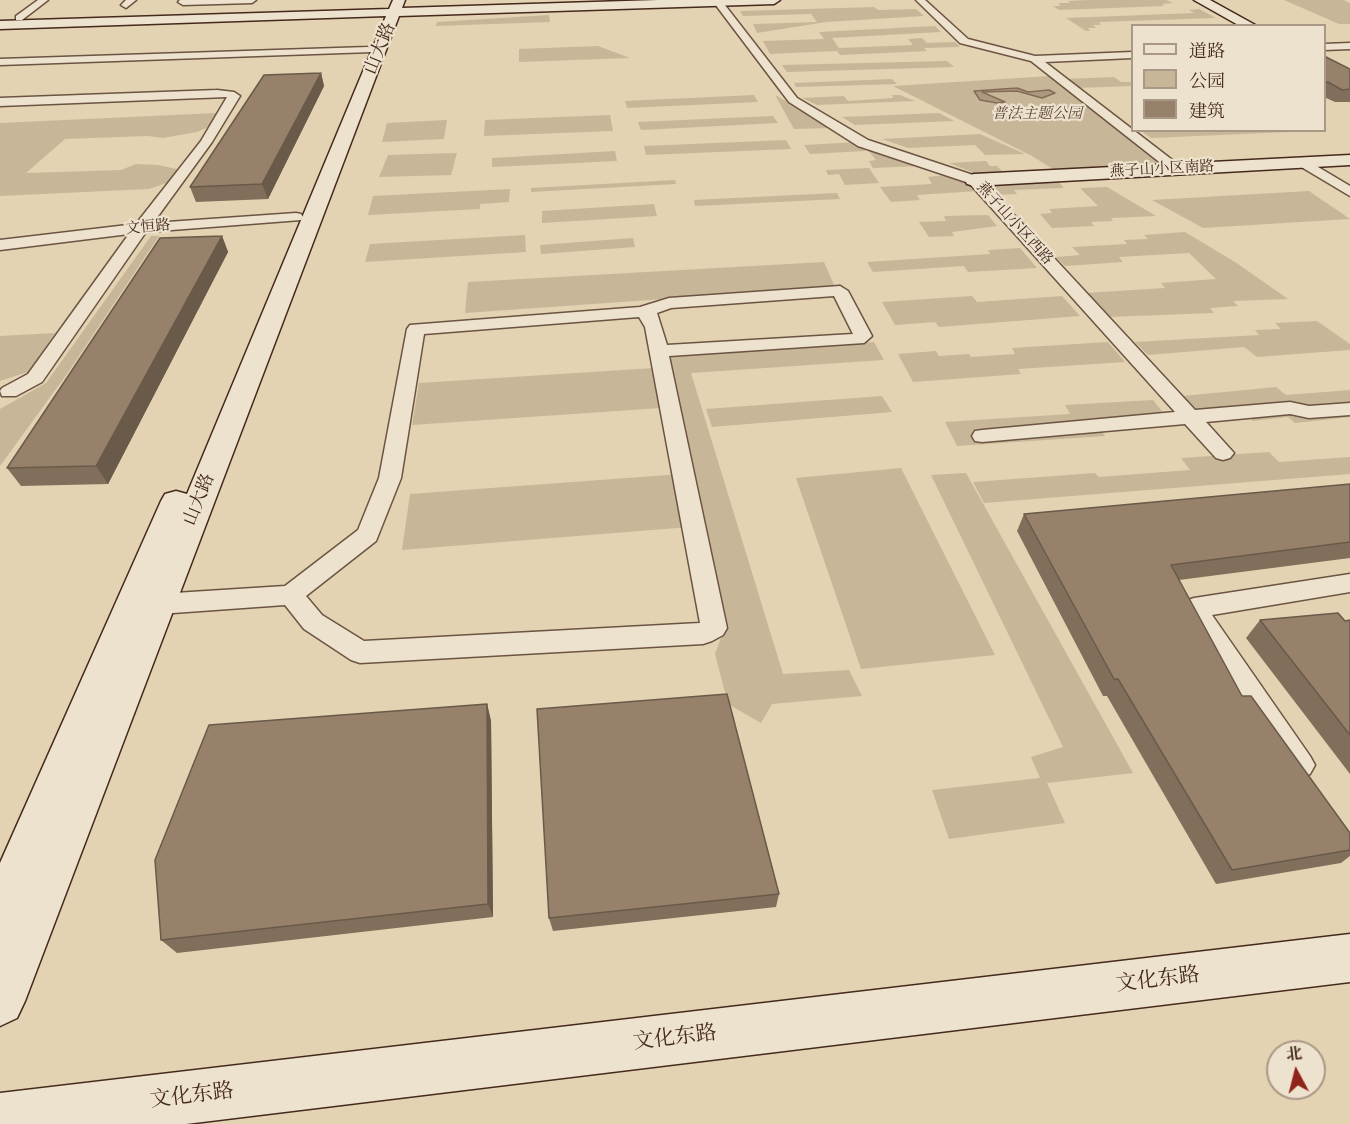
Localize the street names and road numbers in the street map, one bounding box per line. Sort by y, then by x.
street label: 山大路 [361,20,401,78]
street label: 燕子山小区南路 [1109,158,1215,182]
street label: 燕子山小区西路 [972,179,1056,269]
street label: 文恒路 [125,217,171,239]
street label: 山大路 [180,471,220,529]
street label: 文化东路 [1115,963,1201,999]
street label: 文化东路 [632,1021,718,1057]
street label: 文化东路 [149,1079,235,1115]

